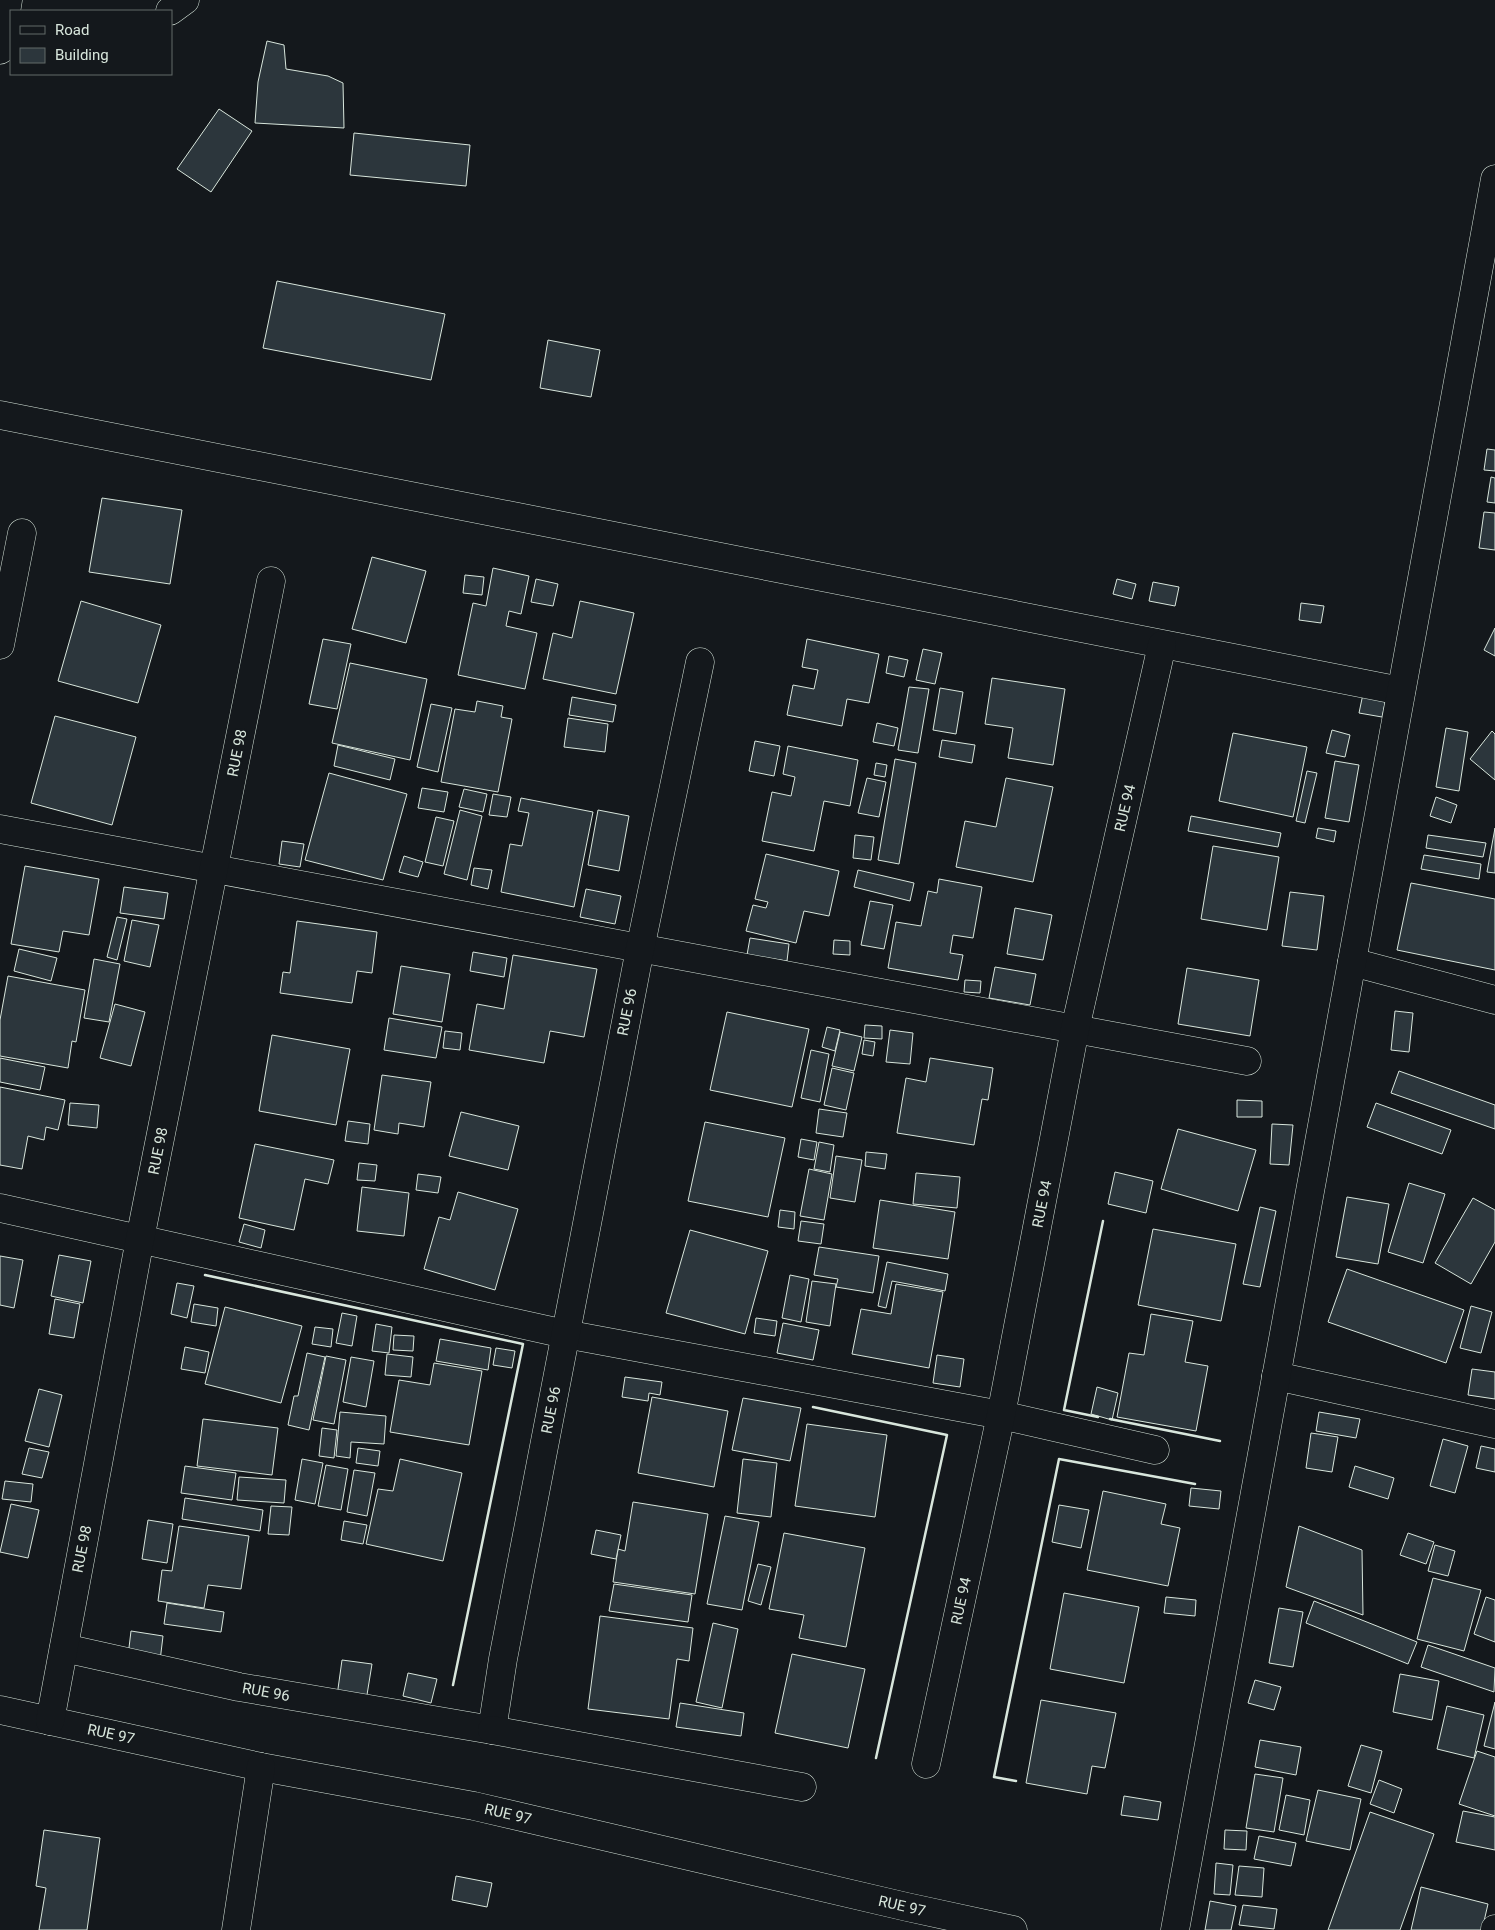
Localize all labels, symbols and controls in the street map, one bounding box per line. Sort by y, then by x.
legend [10,10,172,75]
text: Road [55,21,89,39]
text: Building [55,46,109,64]
street label: RUE 98 [224,728,250,778]
street label: RUE 94 [1111,782,1139,833]
street label: RUE 96 [614,987,640,1037]
street label: RUE 98 [145,1126,171,1176]
street label: RUE 94 [1029,1178,1056,1229]
street label: RUE 96 [538,1385,564,1435]
street label: RUE 98 [69,1524,95,1574]
street label: RUE 94 [947,1575,975,1626]
street label: RUE 96 [241,1679,291,1705]
street label: RUE 97 [86,1720,136,1748]
street label: RUE 97 [483,1800,533,1828]
street label: RUE 97 [877,1892,927,1920]

